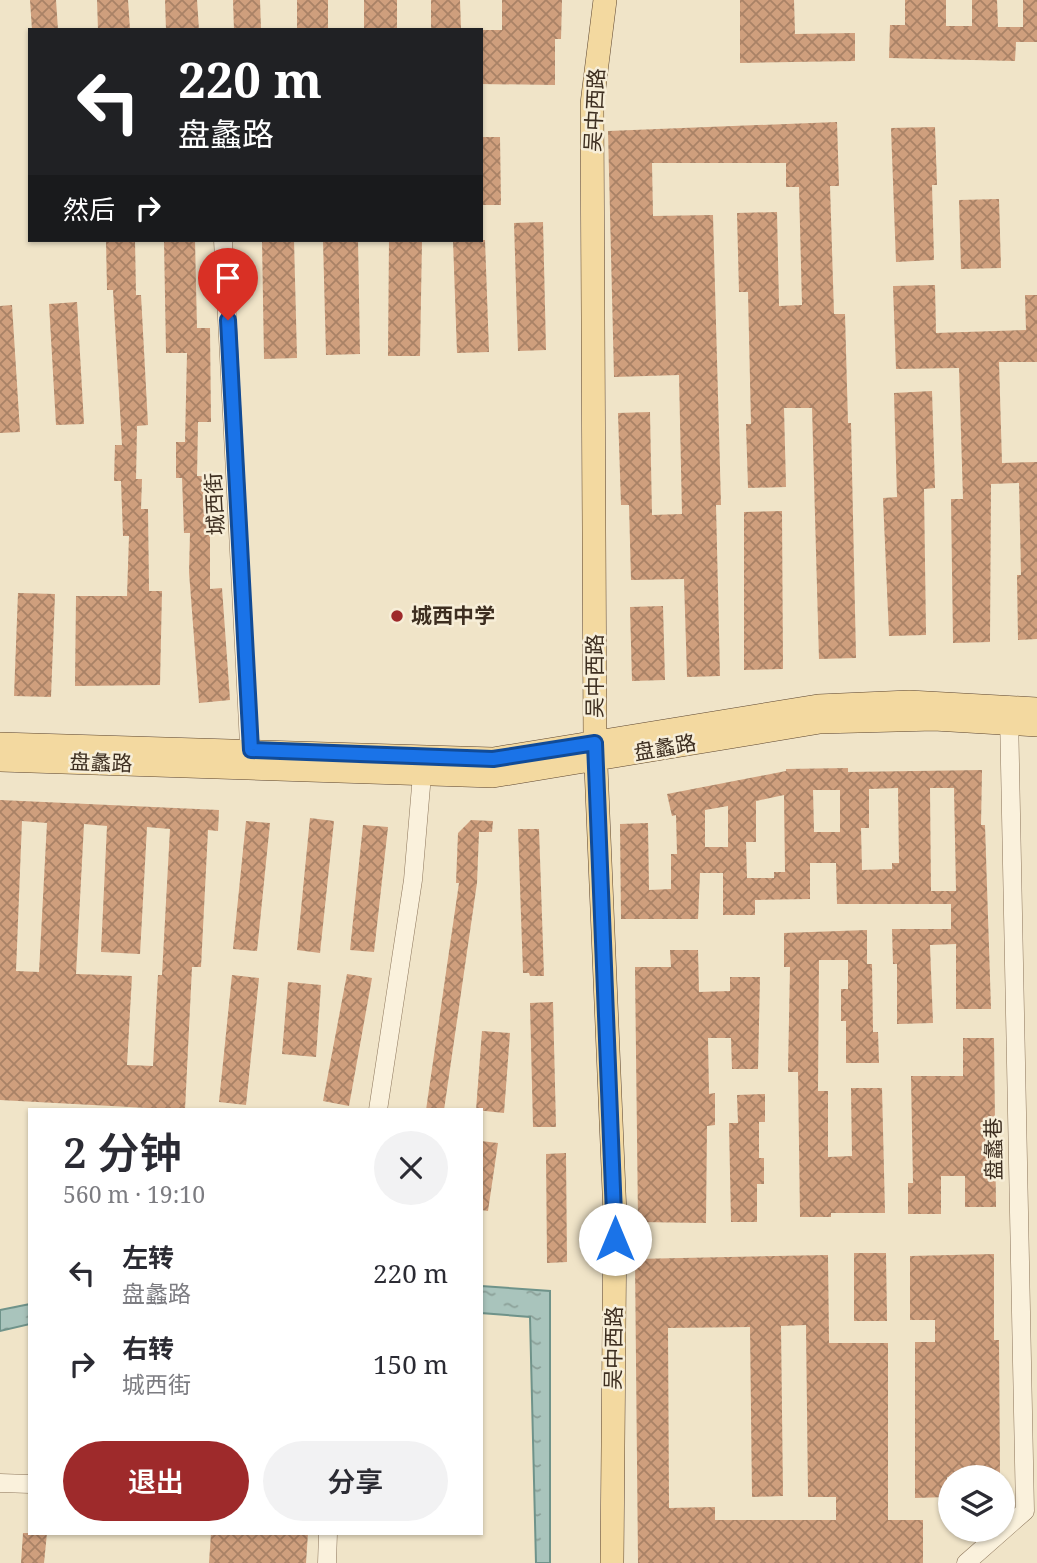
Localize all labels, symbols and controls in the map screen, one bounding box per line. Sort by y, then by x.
text: 220 m [178,46,322,112]
icon: left [63,56,154,147]
street label: 吴中西路 [578,67,610,153]
text: 盘蠡路 [178,112,274,155]
icon: right [129,189,167,227]
text: 然后 [63,191,115,227]
pin [198,248,258,320]
icon: arrive [209,259,247,297]
street label: 城西街 [198,472,230,536]
place label: 城西中学 [411,601,495,629]
marker: 城西中学 [389,608,405,624]
street label: 吴中西路 [580,634,608,718]
street label: 盘蠡路 [631,728,698,766]
street label: 盘蠡路 [69,747,133,777]
street label: 盘蠡巷 [978,1117,1008,1181]
text: 2 分钟 [63,1123,182,1180]
button: close [374,1131,448,1205]
text: 560 m · 19:10 [63,1178,205,1210]
position arrow [578,1202,652,1276]
text: 左转 [122,1239,174,1275]
icon: left [63,1254,101,1292]
text: 220 m [373,1255,448,1291]
text: 盘蠡路 [122,1277,191,1309]
street label: 吴中西路 [598,1306,628,1390]
text: 右转 [122,1330,174,1366]
icon: right [63,1345,101,1383]
text: 150 m [373,1346,448,1382]
text: 城西街 [122,1368,191,1400]
button: 退出 [63,1441,249,1521]
button: 分享 [263,1441,448,1521]
map controls [938,1465,1015,1542]
button: layers [938,1465,1015,1542]

